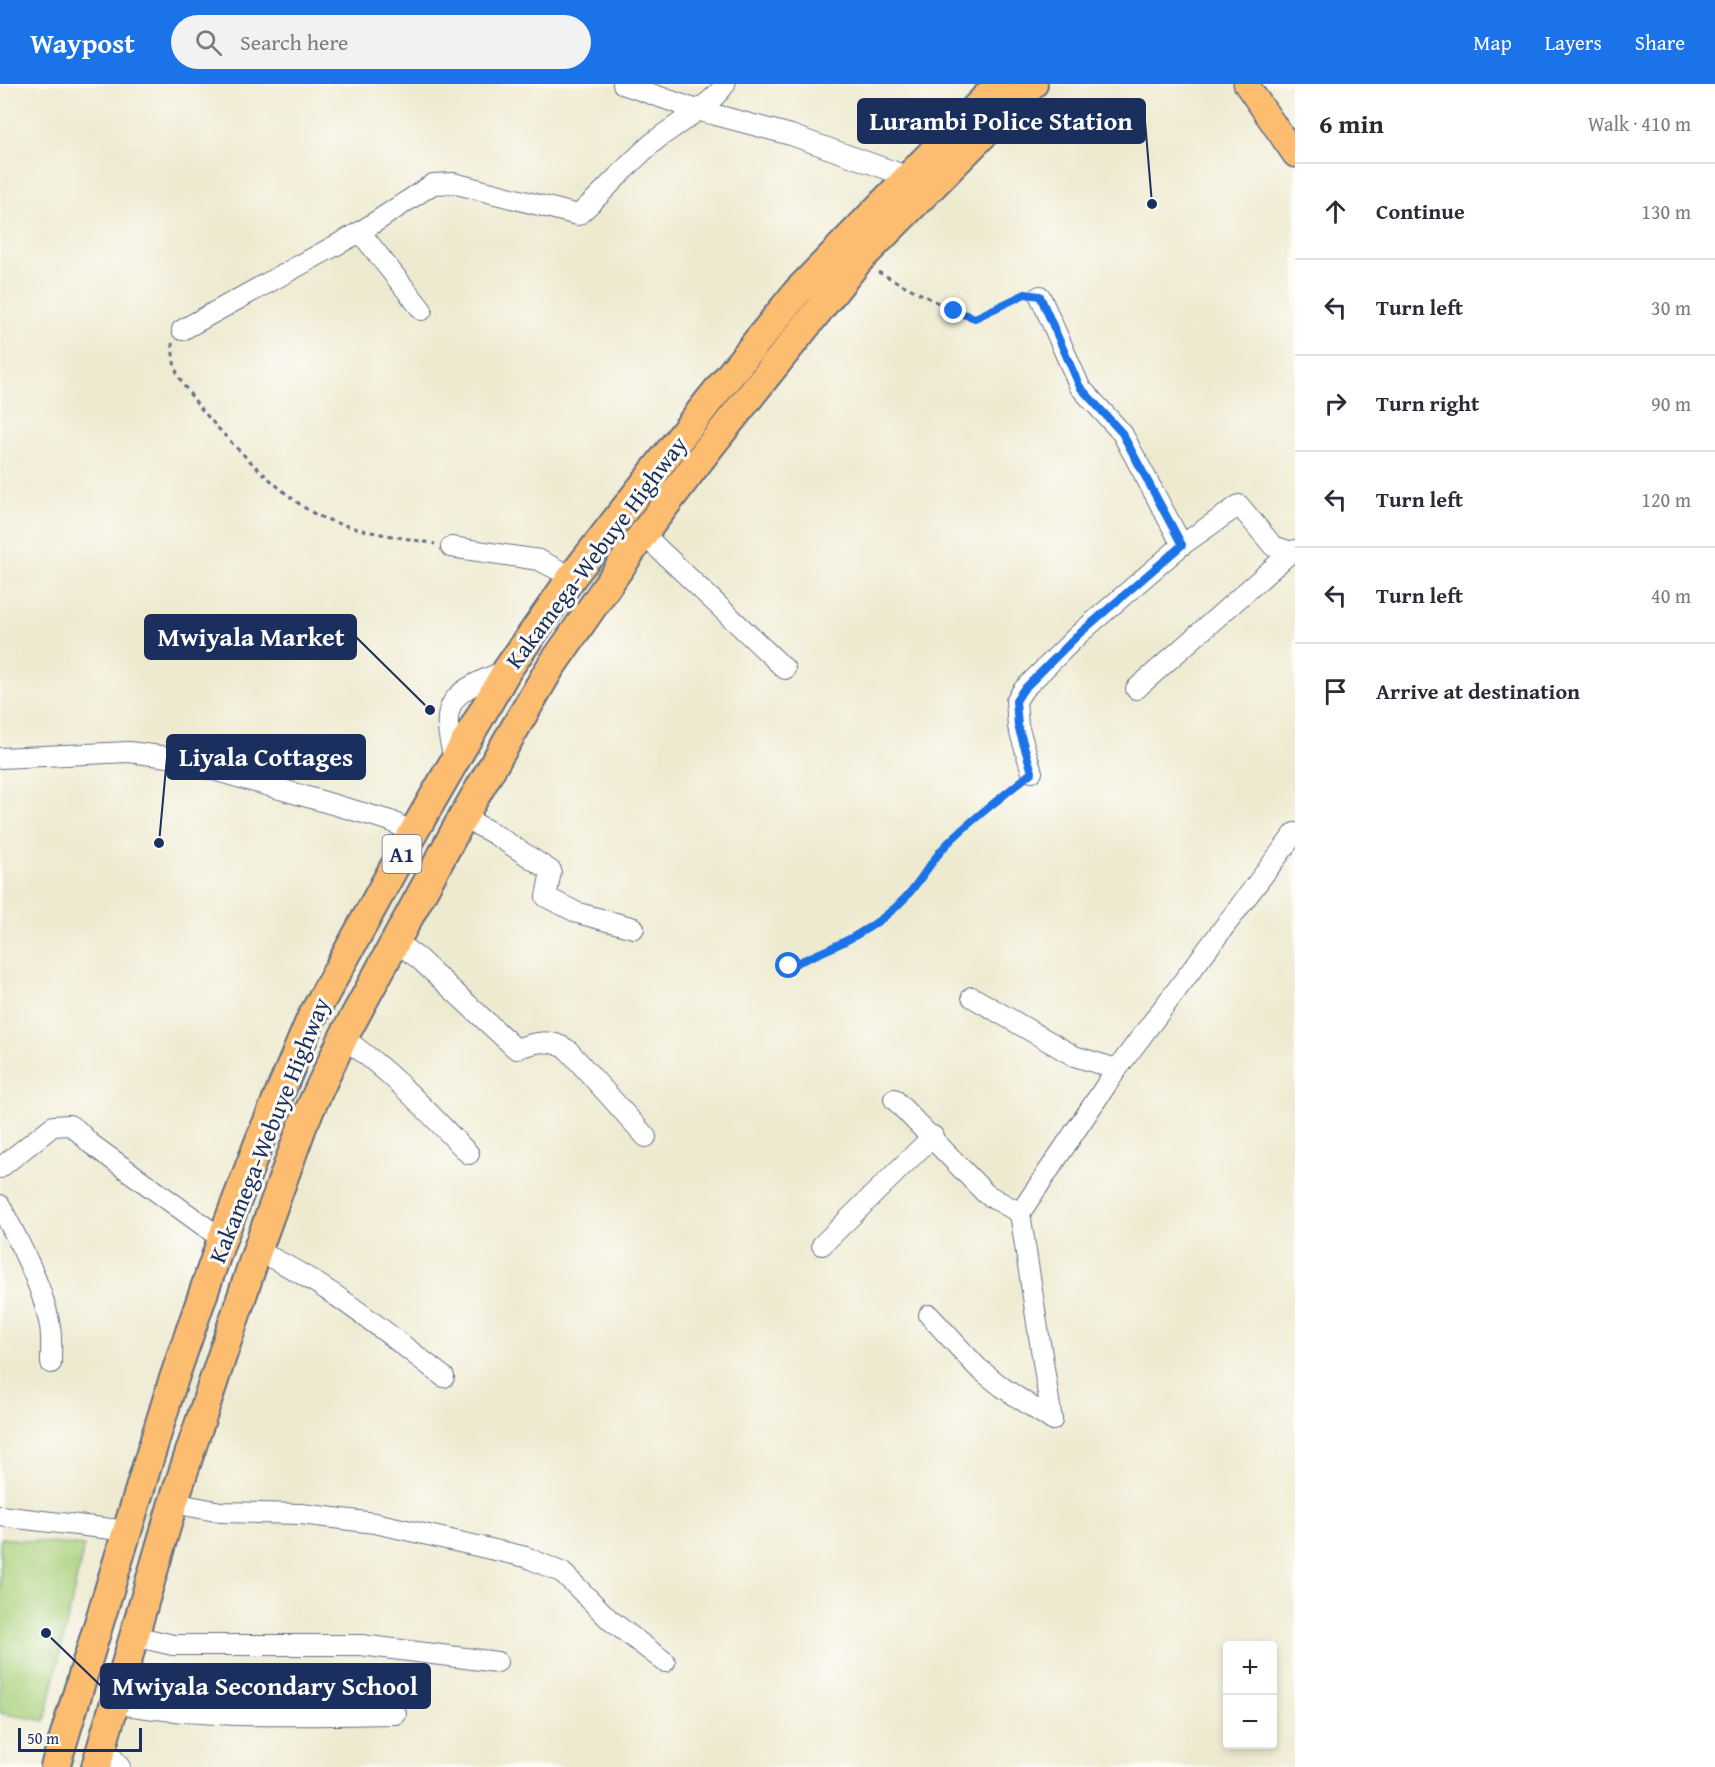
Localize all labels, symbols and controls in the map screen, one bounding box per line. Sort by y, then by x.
search box [171,15,591,69]
text: Waypost [30,22,135,63]
icon: search [192,26,225,59]
text: Search here [240,26,348,58]
text: Map [1473,27,1512,58]
text: Layers [1545,27,1602,58]
text: Share [1635,27,1685,58]
callout: Lurambi Police Station [858,99,1145,143]
text: Lurambi Police Station [869,101,1133,140]
text: 6 min [1319,104,1384,143]
text: Walk · 410 m [1588,109,1691,138]
icon: ahead [1319,195,1352,228]
text: Continue [1376,195,1465,227]
text: 130 m [1641,197,1691,226]
icon: left [1319,291,1352,324]
text: Turn left [1376,291,1463,323]
text: 30 m [1651,293,1691,322]
route end [940,297,966,323]
icon: right [1319,387,1352,420]
text: Turn right [1376,387,1479,419]
text: 90 m [1651,389,1691,418]
street label: Kakamega-Webuye Highway [497,428,695,676]
icon: left [1319,483,1352,516]
text: Turn left [1376,483,1463,515]
text: 120 m [1641,485,1691,514]
icon: left [1319,579,1352,612]
text: Turn left [1376,579,1463,611]
text: 40 m [1651,581,1691,610]
callout: Mwiyala Market [145,615,356,659]
text: Mwiyala Market [157,617,345,656]
icon: arrive [1319,675,1352,708]
text: Arrive at destination [1376,675,1580,707]
callout: Liyala Cottages [167,735,365,779]
text: Liyala Cottages [179,737,353,776]
road number: A1 [382,835,422,873]
route start [775,952,801,978]
street label: Kakamega-Webuye Highway [200,992,338,1268]
map controls [1223,1641,1277,1749]
button: + [1223,1641,1277,1695]
callout: Mwiyala Secondary School [101,1664,430,1708]
text: Mwiyala Secondary School [112,1666,418,1705]
button: − [1223,1695,1277,1749]
scale bar [18,1725,142,1752]
text: 50 m [27,1726,59,1750]

